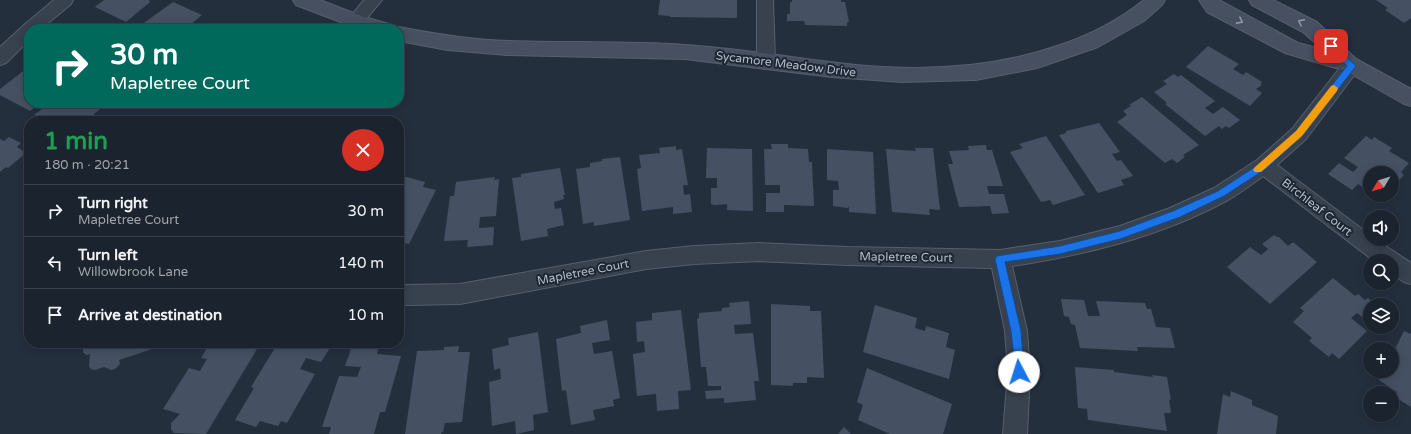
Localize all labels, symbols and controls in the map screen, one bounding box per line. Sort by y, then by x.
one-way arrow [1236,16,1243,23]
one-way arrow [1298,19,1305,27]
pin [1314,29,1348,63]
icon: arrive [1320,35,1342,57]
text: 30 m [110,38,178,72]
icon: right [44,40,96,92]
street label: Sycamore Meadow Drive [715,48,857,80]
text: Mapletree Court [110,72,250,94]
text: 1 min [44,127,108,156]
button: close [342,129,384,171]
text: 180 m · 20:21 [44,157,130,173]
north arrow [1363,166,1399,202]
map controls [1363,166,1399,422]
street label: Birchleaf Court [1279,175,1355,239]
text: Turn right [78,194,148,212]
icon: right [44,200,66,222]
text: 30 m [347,202,384,220]
button: sound [1363,210,1399,246]
text: Mapletree Court [78,212,179,228]
text: Turn left [78,246,138,264]
street label: Mapletree Court [859,249,953,265]
icon: left [44,252,66,274]
text: 140 m [338,254,384,272]
button: search [1363,254,1399,290]
street label: Mapletree Court [536,256,631,288]
text: Willowbrook Lane [78,264,188,280]
button: layers [1363,298,1399,334]
icon: arrive [44,304,66,326]
text: Arrive at destination [78,306,222,324]
text: 10 m [347,306,384,324]
button: + [1363,342,1399,378]
position arrow [998,351,1040,393]
button: − [1363,386,1399,422]

